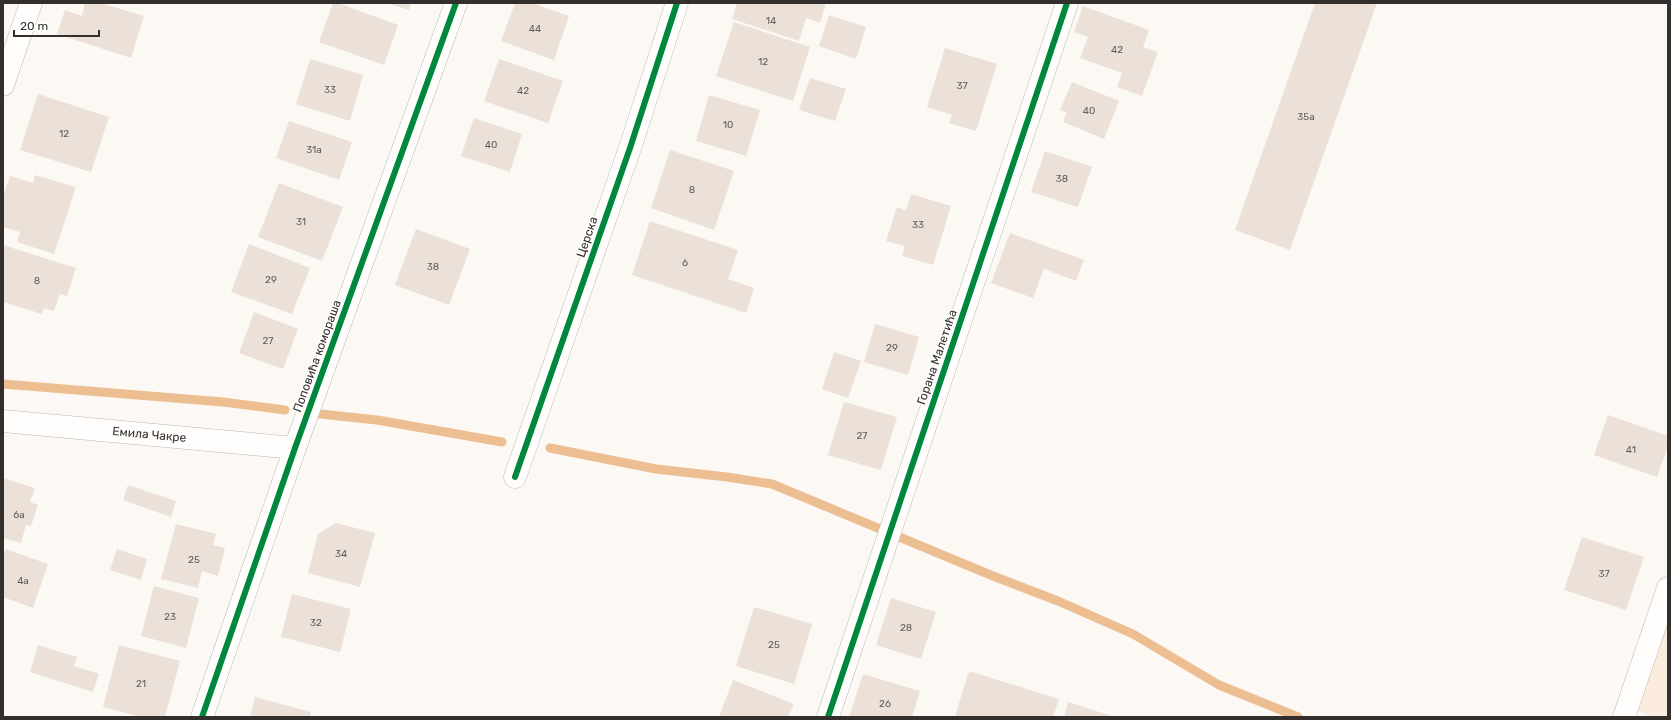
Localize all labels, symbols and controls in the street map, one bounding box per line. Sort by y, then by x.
scale bar [14,12,99,38]
house number: 14 [766,15,776,27]
text: 20 m [20,19,48,33]
house number: 44 [529,23,541,35]
house number: 42 [1111,44,1123,56]
house number: 12 [758,56,768,68]
house number: 37 [956,80,968,92]
house number: 33 [324,84,336,96]
house number: 42 [517,85,529,97]
house number: 40 [1083,105,1095,117]
house number: 35a [1297,111,1315,123]
house number: 10 [723,119,733,131]
house number: 12 [59,128,69,140]
house number: 40 [485,139,497,151]
house number: 31a [306,144,322,156]
house number: 38 [1056,173,1068,185]
house number: 8 [689,184,695,196]
street label: Церска [573,215,601,259]
house number: 31 [296,216,306,228]
house number: 33 [912,219,924,231]
house number: 6 [682,257,688,269]
house number: 38 [427,261,439,273]
house number: 29 [265,274,277,286]
house number: 8 [34,275,40,287]
street label: Поповића комораша [290,298,344,414]
street label: Горана Малетића [914,308,960,406]
house number: 27 [263,335,274,347]
house number: 29 [886,342,898,354]
street label: Емила Чакре [112,424,187,445]
house number: 27 [857,430,868,442]
house number: 41 [1626,444,1636,456]
house number: 6a [13,509,25,521]
house number: 34 [335,548,347,560]
house number: 25 [188,554,200,566]
house number: 37 [1598,568,1610,580]
house number: 4a [17,575,29,587]
house number: 23 [164,611,176,623]
house number: 32 [310,617,322,629]
house number: 28 [900,622,912,634]
house number: 25 [768,639,780,651]
house number: 21 [136,678,146,690]
house number: 26 [879,698,891,710]

